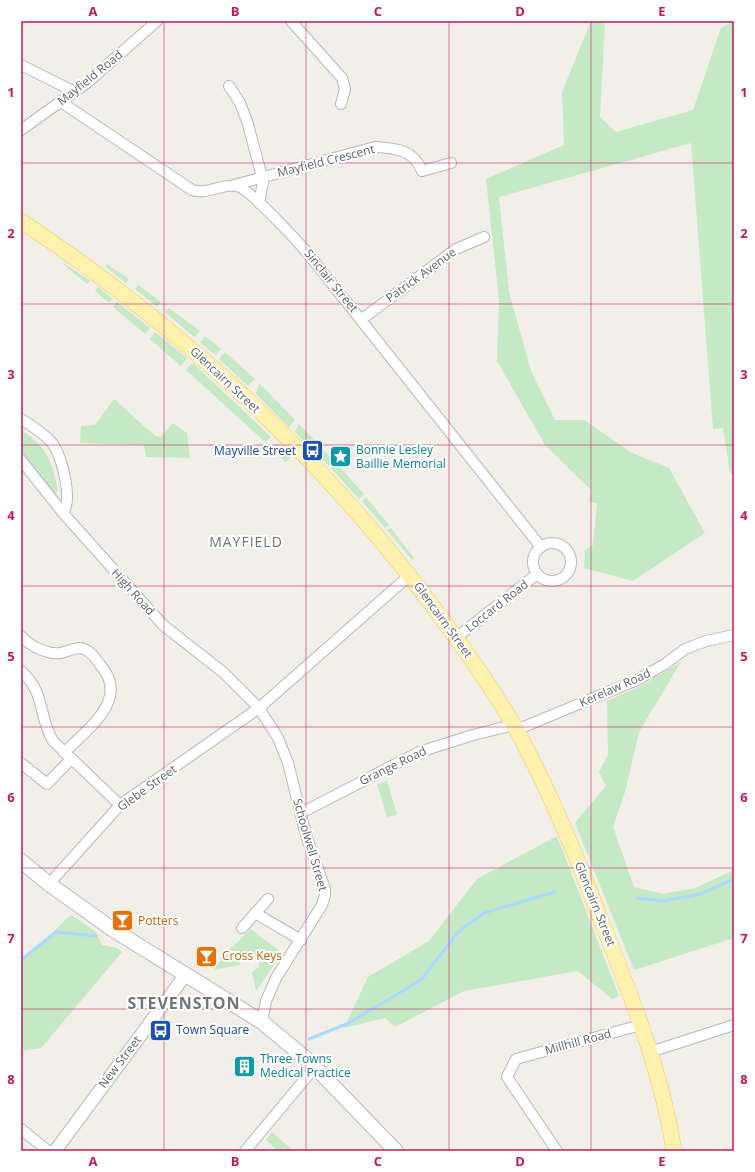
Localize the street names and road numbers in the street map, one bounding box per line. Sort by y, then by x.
street label: Mayfield Road [53,46,126,109]
street label: Mayfield Crescent [275,140,376,181]
street label: Patrick Avenue [382,243,460,306]
street label: Sinclair Street [301,245,362,316]
street label: Glencairn Street [187,343,264,417]
street label: High Road [108,565,159,619]
street label: Loccard Road [462,576,532,636]
street label: Glencairn Street [410,578,477,661]
street label: Kerelaw Road [576,664,653,711]
street label: Grange Road [356,742,429,789]
street label: Glebe Street [114,760,180,815]
street label: Schoolwell Street [289,796,332,893]
street label: Glencairn Street [571,859,620,949]
street label: Millhill Road [543,1024,613,1059]
street label: New Street [94,1032,145,1091]

